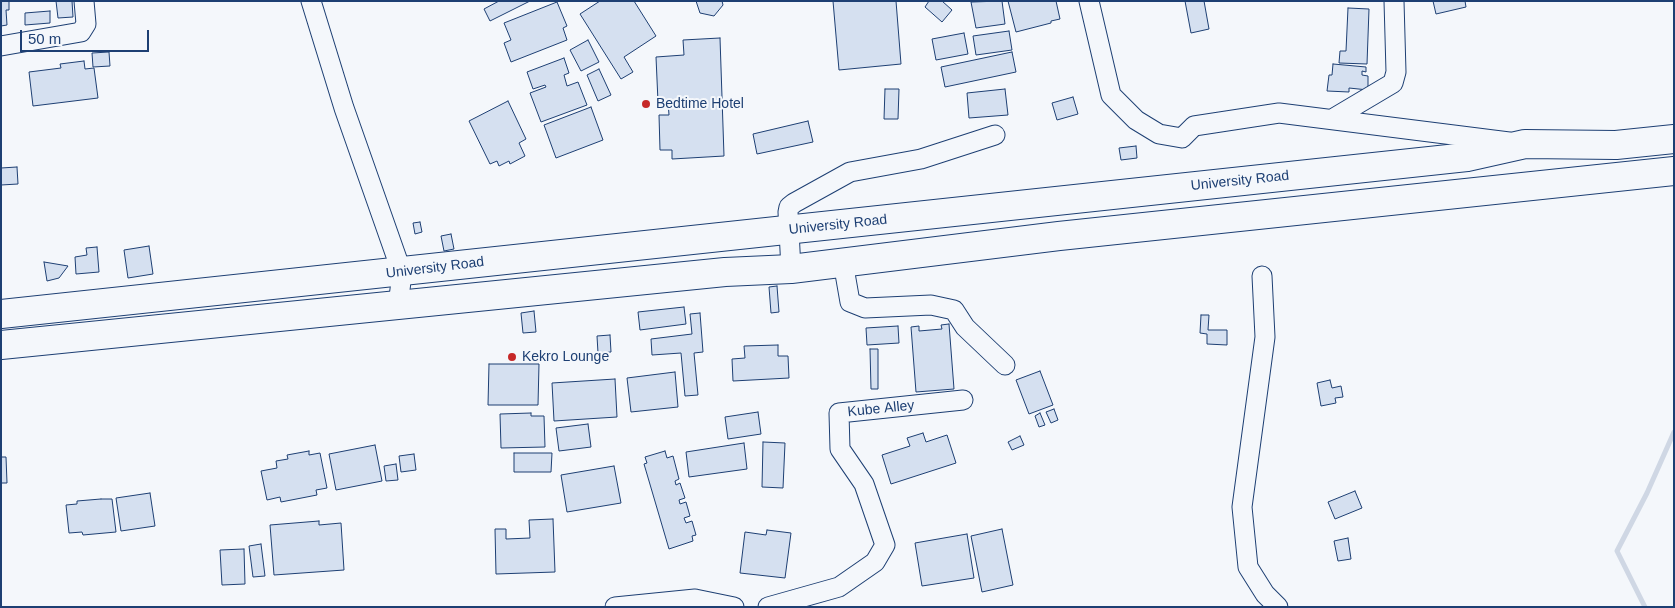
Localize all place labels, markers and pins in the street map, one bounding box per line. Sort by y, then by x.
place label: Bedtime Hotel [656,96,744,112]
marker: Bedtime Hotel [640,98,652,110]
place label: Kekro Lounge [522,349,609,365]
marker: Kekro Lounge [506,351,518,363]

